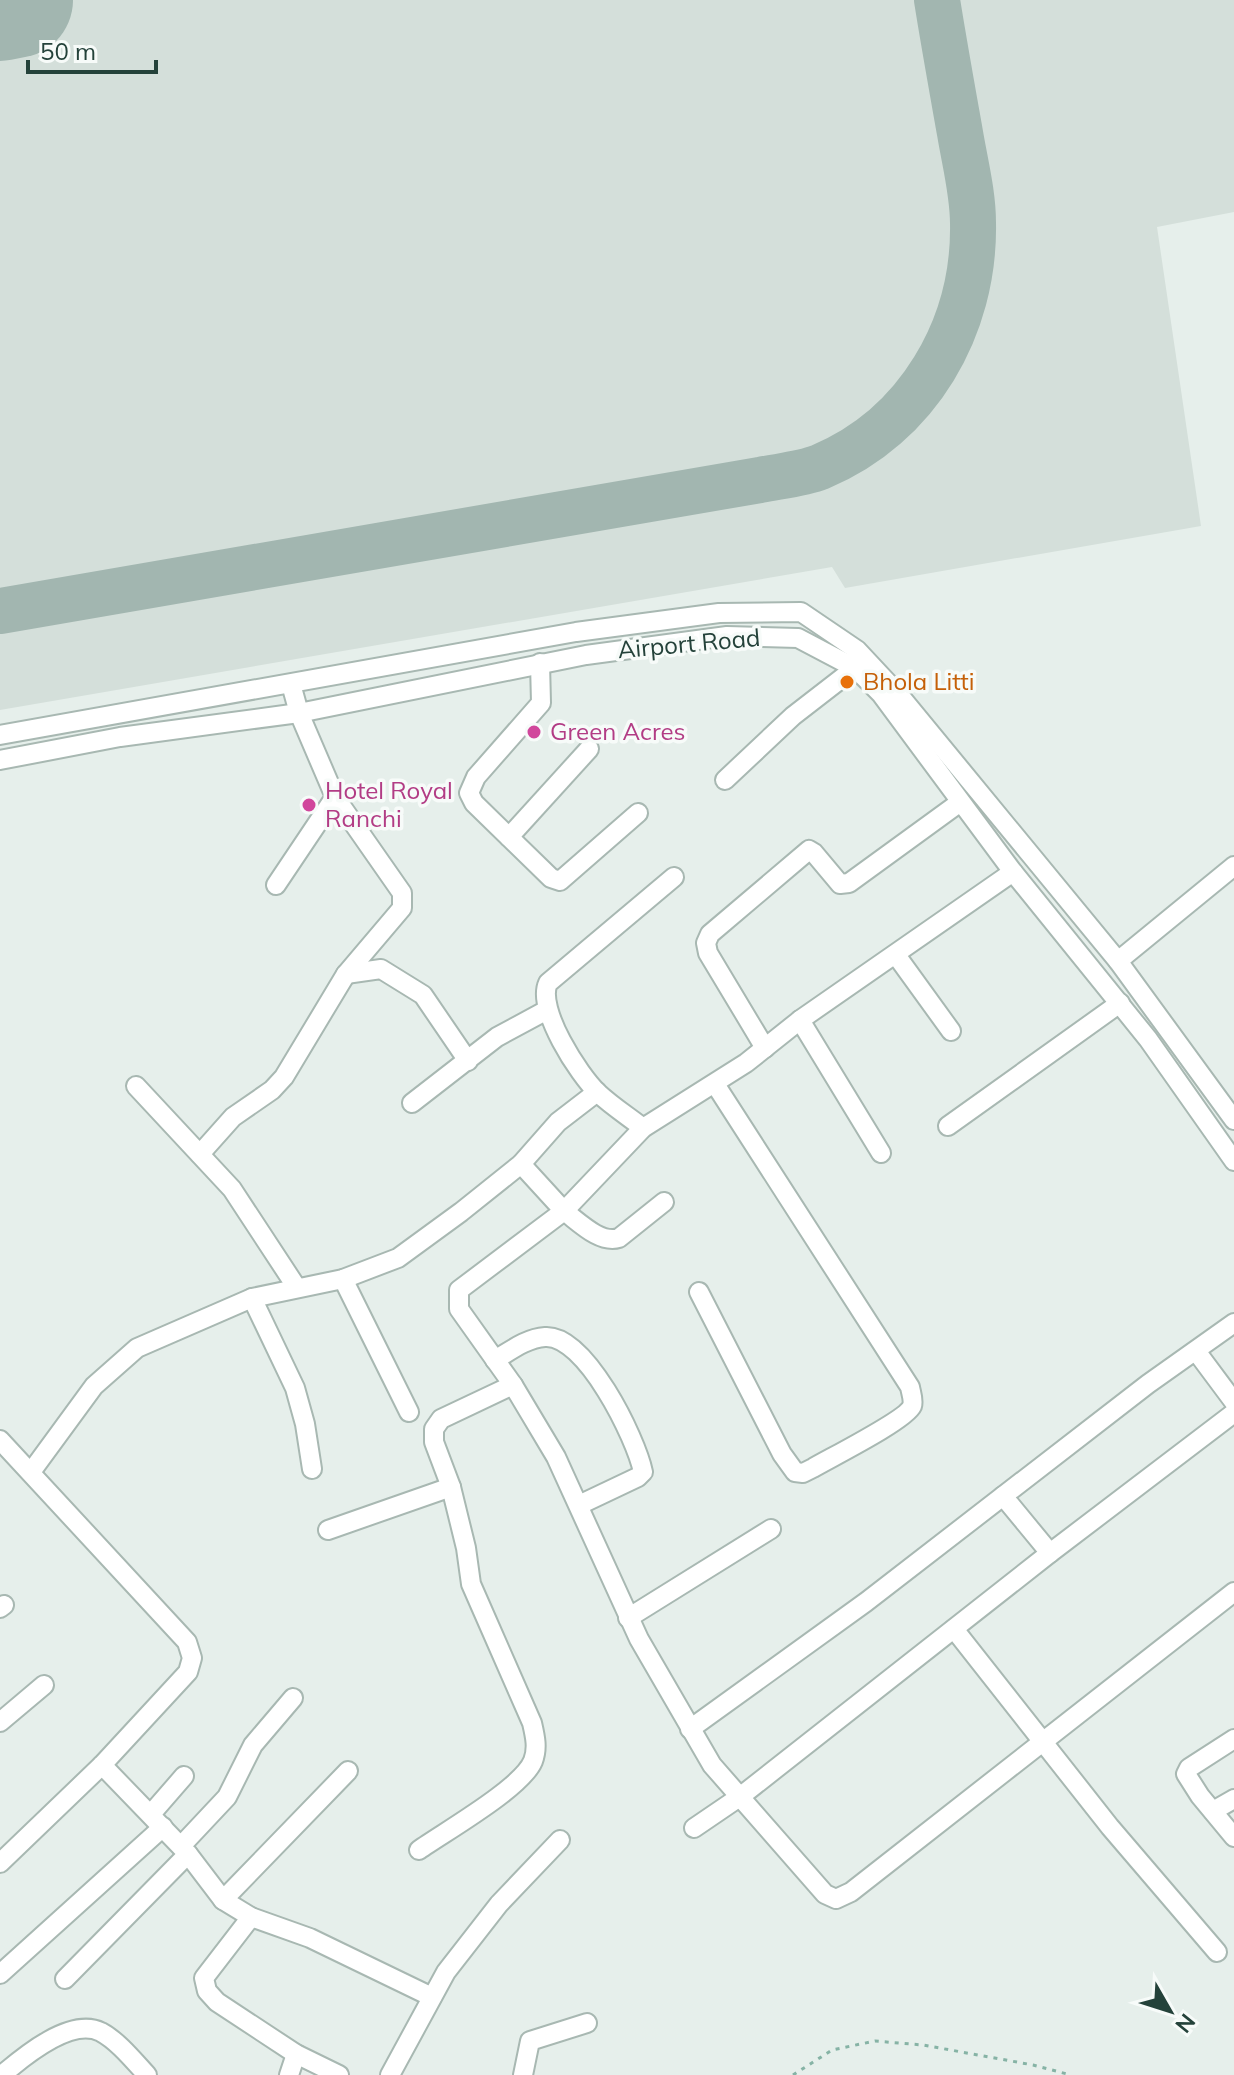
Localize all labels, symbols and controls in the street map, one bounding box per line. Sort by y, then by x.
scale bar [28,24,156,74]
text: 50 m [40,36,96,66]
street label: Airport Road [616,622,761,664]
place label: Bhola Litti [863,666,974,696]
marker: Bhola Litti [838,673,856,691]
place label: Green Acres [550,716,685,746]
marker: Green Acres [525,723,543,741]
place label: Hotel Royal Ranchi [325,775,453,833]
marker: Hotel Royal Ranchi [300,796,318,814]
north arrow [1130,1971,1210,2051]
text: N [1169,2008,1202,2039]

